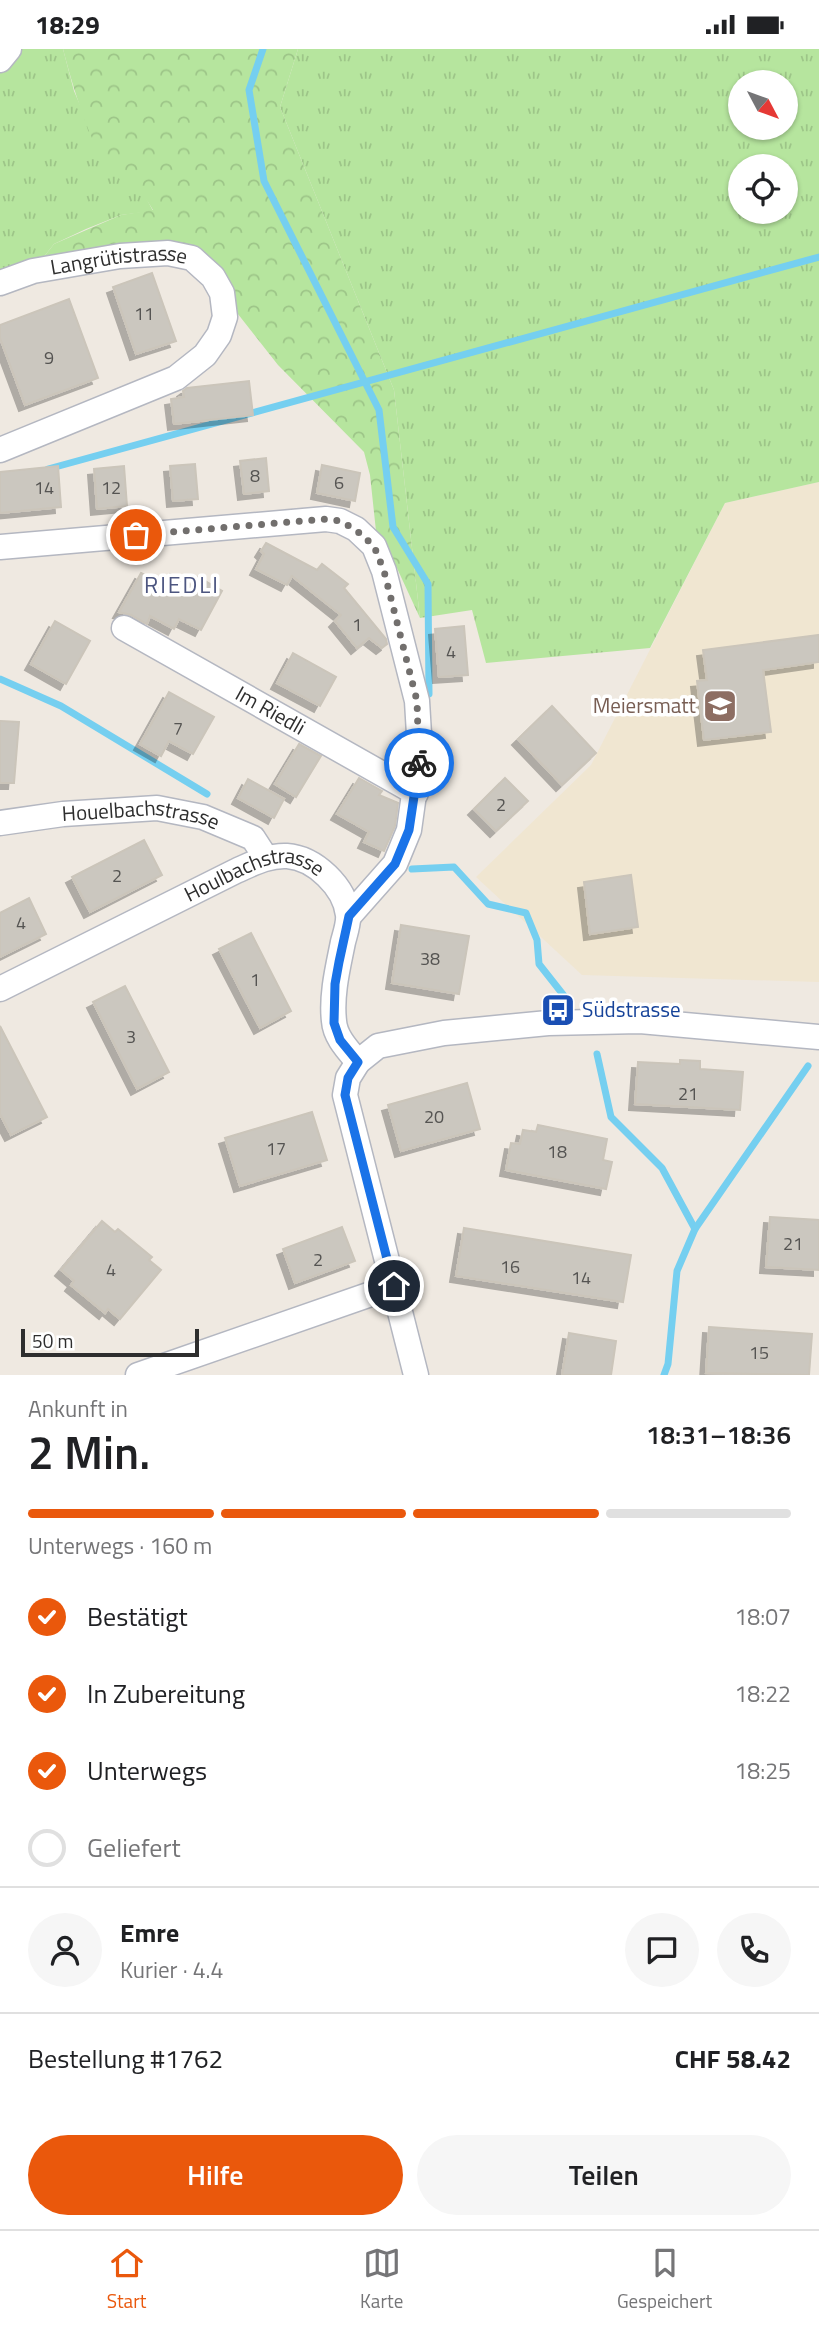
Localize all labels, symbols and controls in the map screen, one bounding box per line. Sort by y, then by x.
text: 18:29 [35,5,100,44]
north arrow [728,70,798,140]
map controls [728,70,798,224]
button: locate [728,154,798,224]
street label: Langrütistrasse [48,236,191,283]
house number: 11 [134,300,154,327]
house number: 9 [44,344,54,371]
house number: 8 [250,462,260,489]
house number: 6 [334,469,344,496]
house number: 14 [34,474,54,501]
house number: 12 [101,474,121,501]
pin [106,505,166,565]
icon: bag [117,516,155,554]
district label: RIEDLI [144,567,220,602]
house number: 1 [352,611,362,638]
house number: 4 [446,638,456,665]
street label: Im Riedli [230,677,312,742]
school or university icon: Meiersmatt [701,687,739,725]
place label: Meiersmatt [593,689,697,721]
house number: 7 [173,715,183,742]
courier [384,728,454,798]
icon: bike [400,744,438,782]
street label: Houelbachstrasse [61,791,225,837]
house number: 2 [496,791,506,818]
street label: Houlbachstrasse [178,839,332,909]
house number: 2 [112,862,122,889]
house number: 4 [16,909,26,936]
house number: 38 [420,945,440,972]
house number: 1 [250,966,260,993]
bus stop icon: Südstrasse [539,991,577,1029]
place label: Südstrasse [582,993,681,1025]
house number: 3 [126,1023,136,1050]
house number: 21 [678,1080,698,1107]
house number: 20 [424,1103,444,1130]
house number: 17 [266,1135,286,1162]
house number: 18 [547,1138,567,1165]
house number: 21 [783,1230,803,1257]
house number: 2 [313,1246,323,1273]
house number: 16 [500,1253,520,1280]
house number: 4 [106,1256,116,1283]
pin [364,1256,424,1316]
house number: 14 [571,1264,591,1291]
icon: home [375,1267,413,1305]
scale bar [21,1326,200,1358]
text: 50 m [32,1326,73,1355]
house number: 15 [749,1339,769,1366]
text: Ankunft in [28,1391,128,1426]
text: 18:31–18:36 [646,1415,791,1454]
text: 2 Min. [28,1417,150,1487]
text: Unterwegs · 160 m [28,1528,212,1563]
text: Bestätigt [87,1597,188,1636]
icon: check [28,1598,66,1636]
text: 18:07 [734,1599,791,1634]
text: In Zubereitung [87,1674,245,1713]
icon: check [28,1675,66,1713]
text: 18:22 [734,1676,791,1711]
text: Unterwegs [87,1751,207,1790]
icon: check [28,1752,66,1790]
text: 18:25 [734,1753,791,1788]
text: Geliefert [87,1828,181,1867]
button: person [28,1913,102,1987]
text: Emre [120,1913,179,1952]
button: chat [625,1913,699,1987]
button: phone [717,1913,791,1987]
text: Kurier · 4.4 [120,1952,223,1987]
text: Bestellung #1762 [28,2039,223,2078]
text: CHF 58.42 [675,2039,791,2078]
button: Hilfe [28,2135,403,2215]
button: Teilen [417,2135,791,2215]
tab: Start [107,2244,146,2315]
tab: Karte [360,2244,403,2315]
tab: Gespeichert [617,2244,712,2315]

